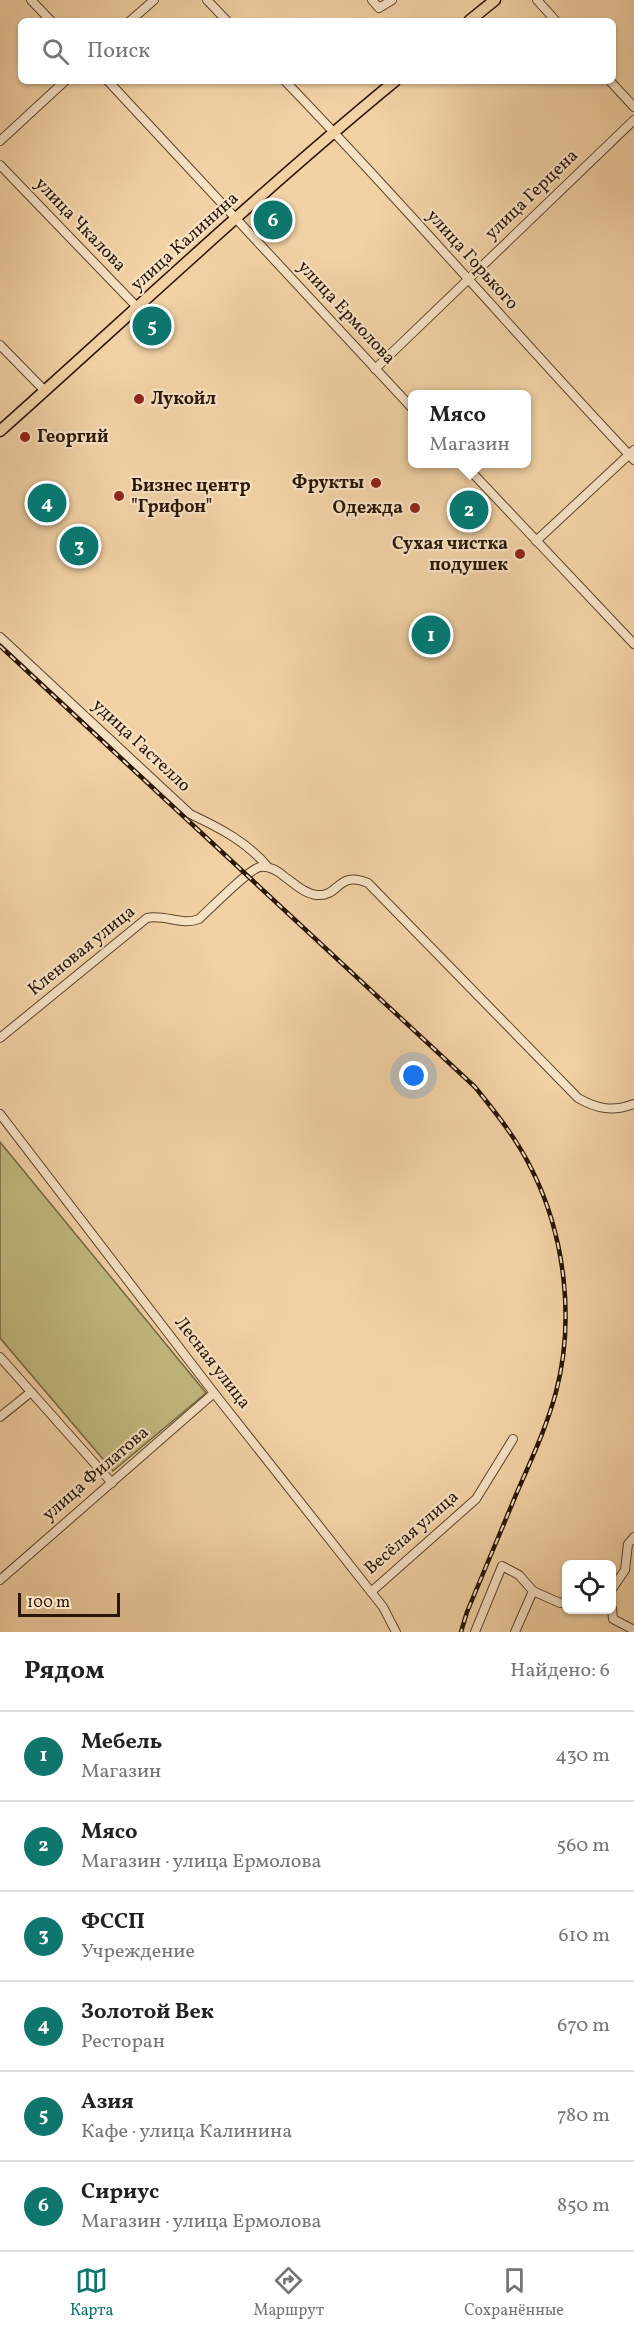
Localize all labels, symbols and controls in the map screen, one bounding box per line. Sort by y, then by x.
search box [18,18,616,84]
icon: search [39,35,72,68]
text: Поиск [87,36,150,67]
street label: улица Герцена [480,144,584,246]
street label: улица Чкалова [29,172,132,278]
street label: улица Калинина [126,187,244,297]
pin: 6 [254,198,292,242]
street label: улица Горького [420,204,524,316]
street label: улица Ермолова [291,255,401,371]
pin: 5 [132,304,172,348]
place label: Лукойл [151,387,216,412]
popup [408,390,531,468]
marker: Лукойл [132,392,146,406]
text: Мясо [429,400,486,431]
place label: Георгий [37,425,108,450]
marker: Георгий [18,430,32,444]
text: Магазин [429,431,510,459]
place label: Фрукты [292,471,364,496]
place label: Бизнес центр "Грифон" [131,474,251,520]
marker: Фрукты [369,476,383,490]
pin: 4 [28,480,66,526]
pin: 2 [450,488,488,532]
marker: Бизнес центр "Грифон" [112,489,126,503]
place label: Одежда [333,496,403,521]
marker: Одежда [408,501,422,515]
pin: 3 [60,524,98,568]
place label: Сухая чистка подушек [392,532,508,578]
marker: Сухая чистка подушек [513,547,527,561]
pin: 1 [412,612,450,658]
street label: удица Гастелло [86,694,196,798]
street label: Кленовая улица [23,900,141,1002]
your location [399,1061,428,1090]
street label: Лесная улица [168,1311,256,1415]
street label: улица Филатова [37,1421,155,1527]
street label: Весёлая улица [359,1485,465,1581]
map controls [562,1560,616,1614]
button: locate [562,1560,616,1614]
scale bar [18,1590,120,1618]
text: 100 m [27,1592,70,1614]
text: Рядом [24,1653,104,1689]
text: Найдено: 6 [510,1657,610,1685]
text: Мебель [81,1727,162,1758]
text: 1 [39,1742,48,1770]
text: 430 m [555,1742,610,1770]
text: Магазин [81,1758,161,1786]
text: Мясо [81,1817,138,1848]
text: 2 [38,1832,49,1860]
text: 560 m [557,1832,610,1860]
text: Магазин · улица Ермолова [81,1848,321,1876]
text: ФССП [81,1907,145,1938]
text: 3 [38,1922,49,1950]
text: 610 m [558,1922,610,1950]
text: Учреждение [81,1938,195,1966]
text: Золотой Век [81,1997,214,2028]
text: 4 [37,2012,50,2040]
text: 670 m [557,2012,610,2040]
text: Ресторан [81,2028,165,2056]
text: Азия [81,2087,134,2118]
text: 5 [39,2102,48,2130]
text: 780 m [557,2102,610,2130]
text: Кафе · улица Калинина [81,2118,292,2146]
text: Сириус [81,2177,159,2208]
text: 6 [38,2192,49,2220]
text: 850 m [557,2192,610,2220]
text: Магазин · улица Ермолова [81,2208,321,2236]
tab: Карта [70,2264,113,2322]
tab: Маршрут [253,2264,324,2322]
tab: Сохранённые [464,2264,564,2322]

